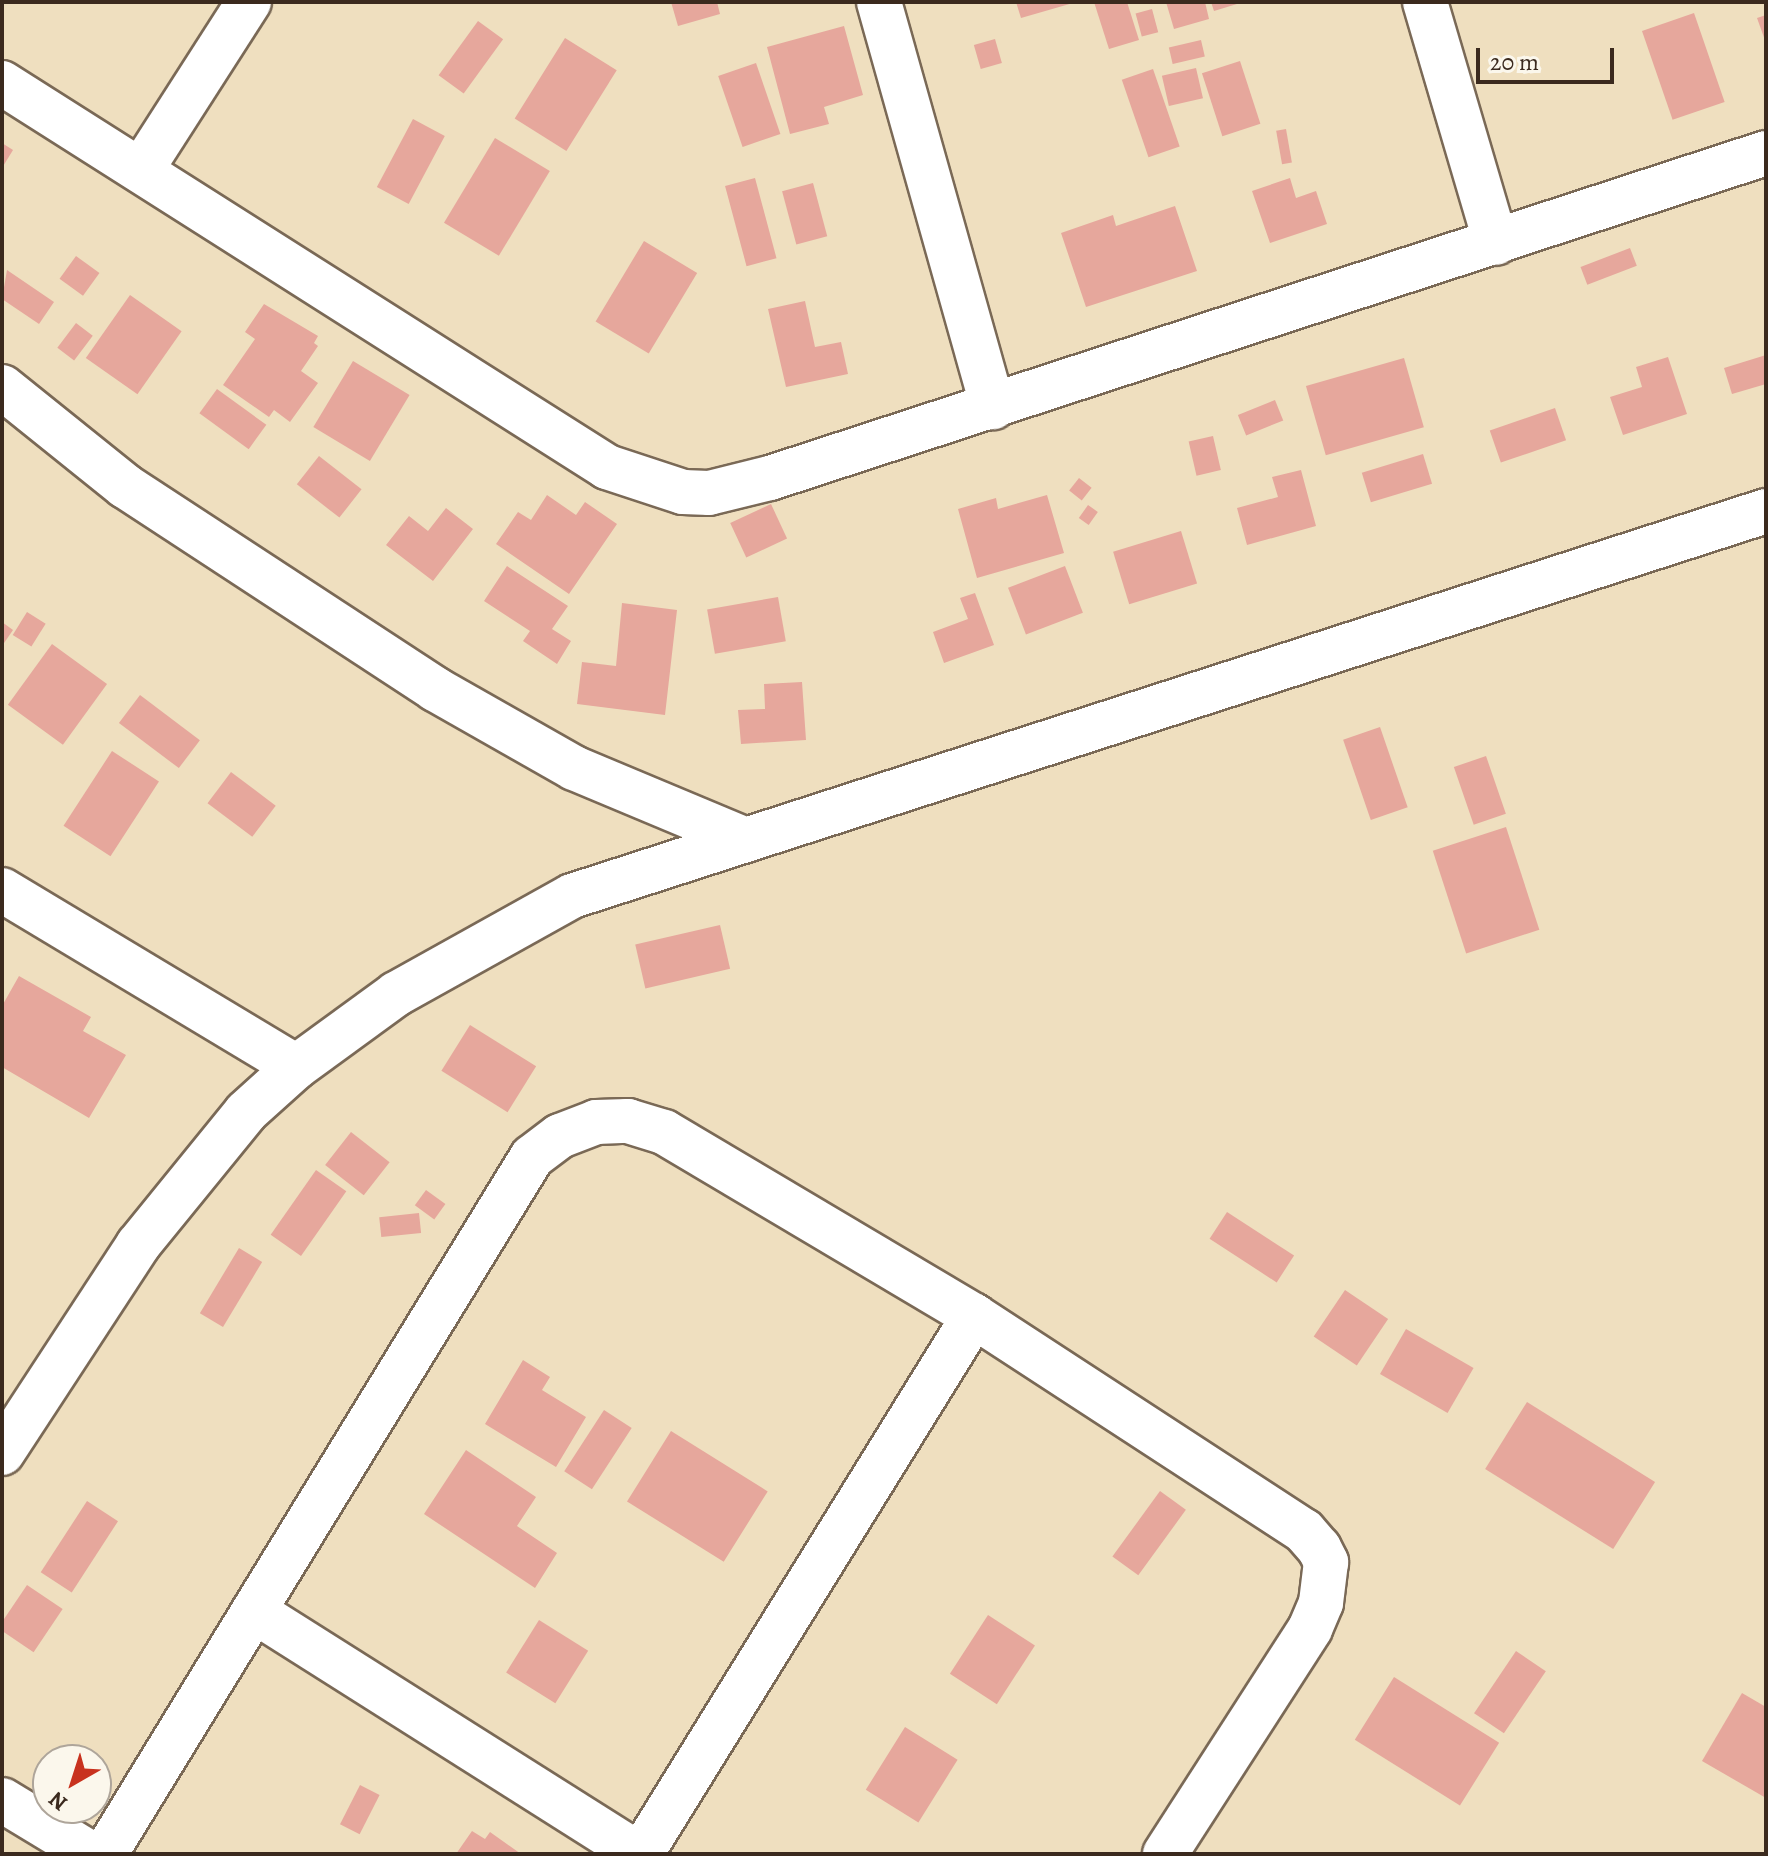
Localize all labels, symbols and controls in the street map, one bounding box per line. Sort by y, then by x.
scale bar [1480,32,1618,82]
text: 20 m [1490,46,1539,78]
north arrow [32,1744,112,1824]
text: N [42,1784,74,1818]

